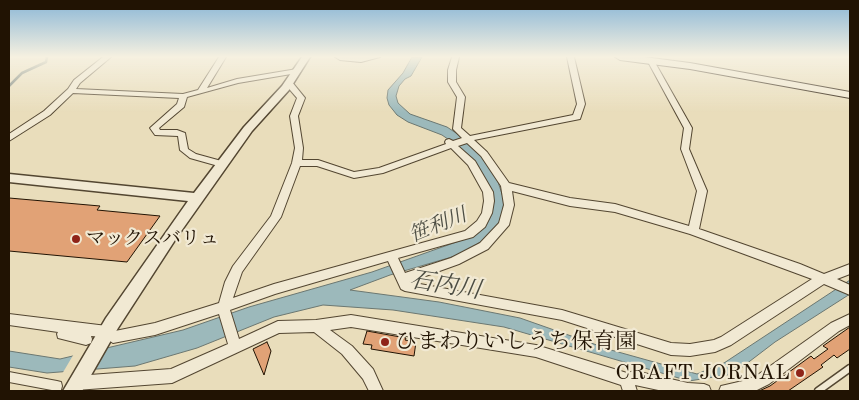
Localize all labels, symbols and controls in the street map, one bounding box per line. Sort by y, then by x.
water label: 笹利川 [406,204,470,248]
place label: マックスバリュ [86,228,219,250]
marker: マックスバリュ [70,233,82,245]
water label: 石内川 [407,266,483,306]
place label: ひまわりいしうち保育園 [395,329,637,355]
marker: ひまわりいしうち保育園 [379,336,391,348]
place label: CRAFT JORNAL [615,360,790,386]
marker: CRAFT JORNAL [794,367,806,379]

